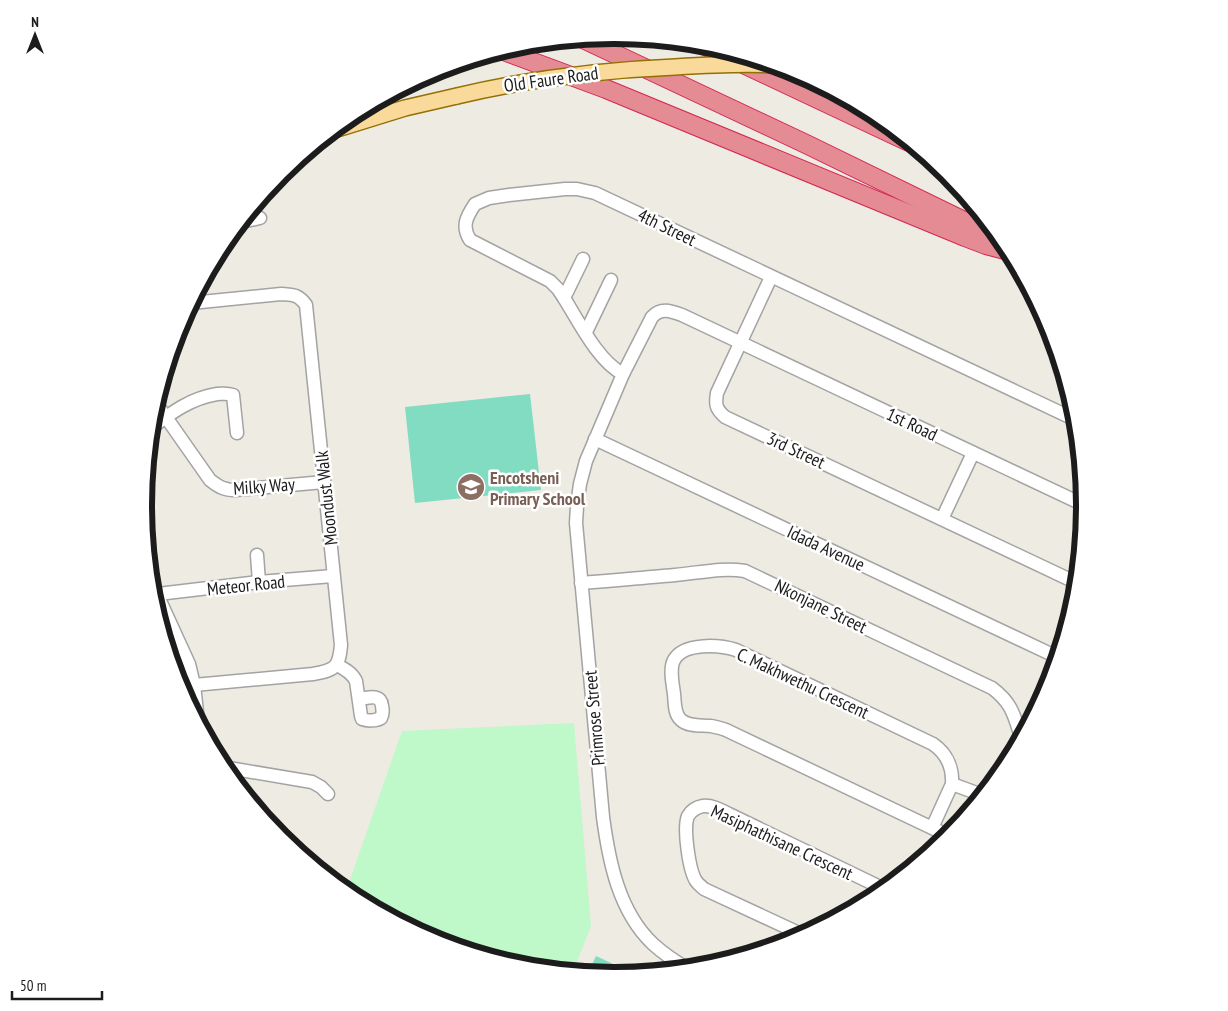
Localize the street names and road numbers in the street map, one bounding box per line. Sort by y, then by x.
street label: Old Faure Road [502,61,600,97]
street label: 4th Street [634,203,700,251]
street label: 1st Road [883,402,941,446]
street label: 3rd Street [763,426,829,474]
street label: Moondust Walk [310,450,342,546]
street label: Milky Way [232,472,296,500]
street label: Idada Avenue [784,520,868,576]
street label: Meteor Road [206,569,286,601]
street label: Nkonjane Street [771,574,871,638]
street label: C. Makhwethu Crescent [733,642,873,724]
street label: Primrose Street [578,669,610,767]
street label: Masiphathisane Crescent [708,799,857,885]

